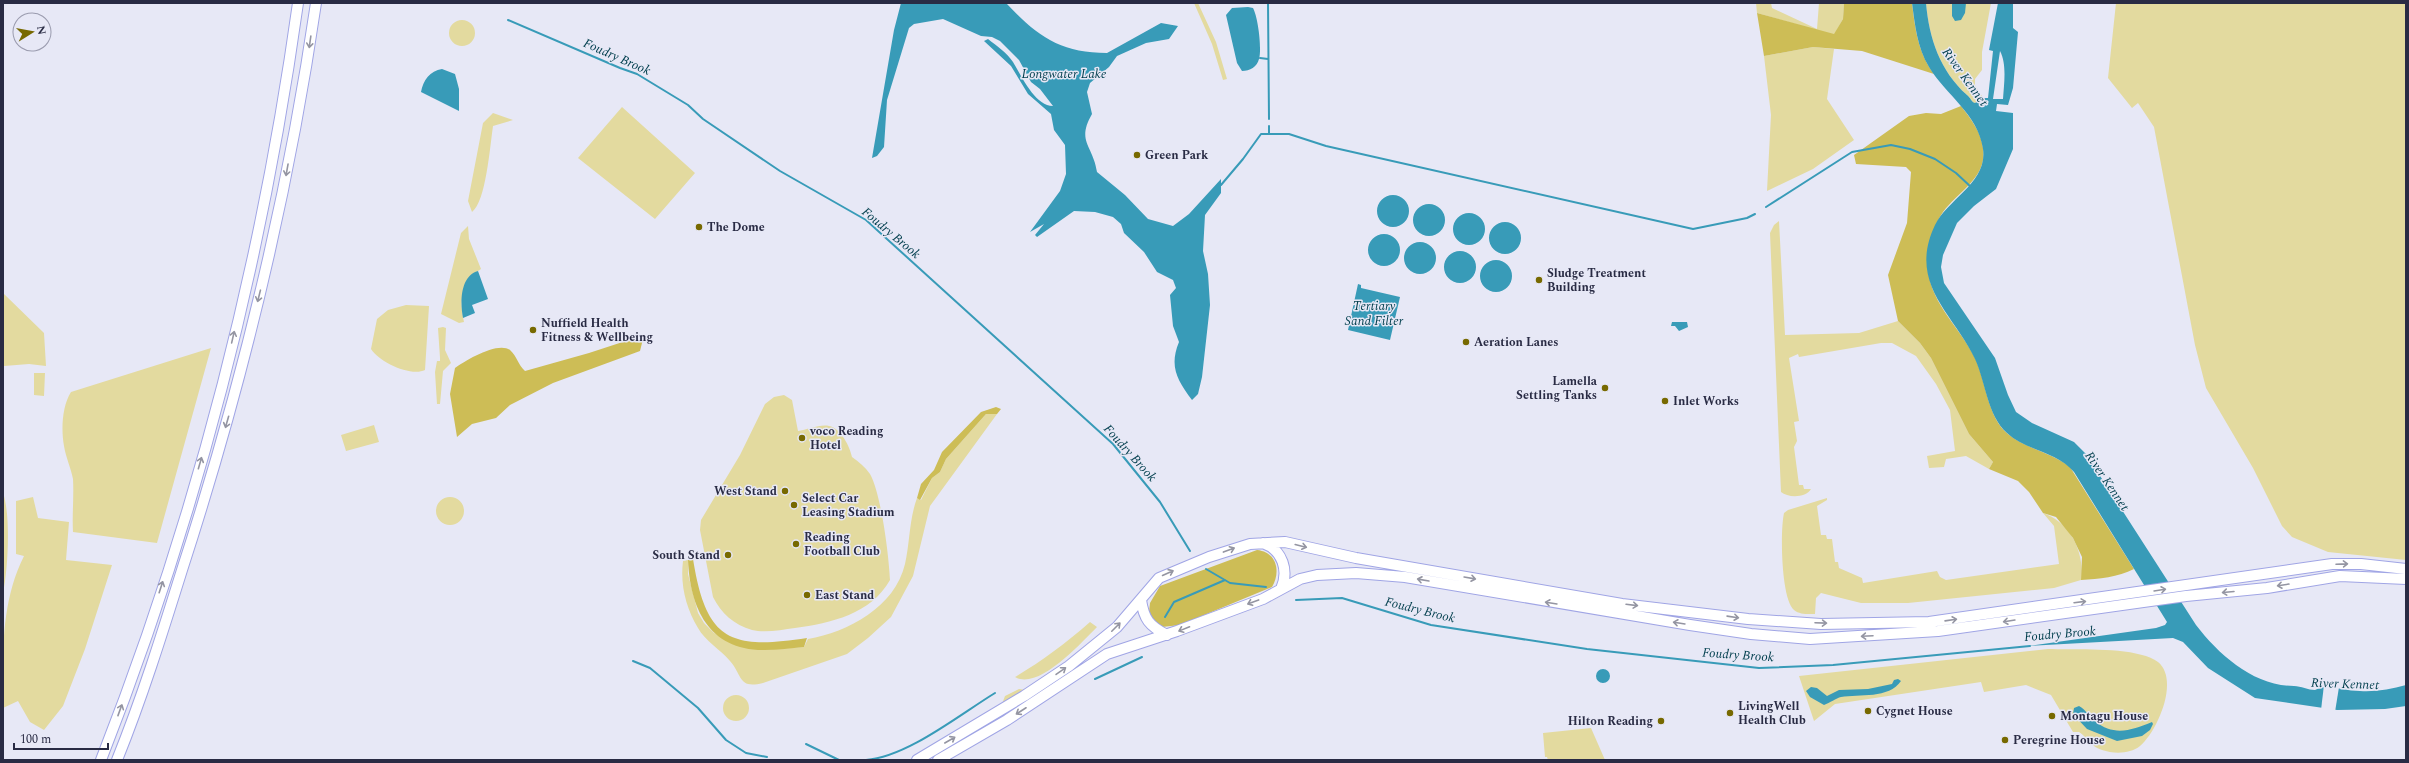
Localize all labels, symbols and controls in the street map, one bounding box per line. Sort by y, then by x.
north arrow [12,12,52,52]
text: N [32,24,51,36]
water label: Foudry Brook [580,33,654,81]
one-way arrow [306,35,314,48]
water label: River Kennet [1937,44,1994,111]
water label: Longwater Lake [1021,64,1107,84]
place label: Green Park [1145,146,1209,165]
marker: Green Park [1132,150,1142,160]
one-way arrow [283,163,291,176]
water label: Foudry Brook [857,202,925,264]
place label: The Dome [707,218,765,237]
marker: The Dome [694,222,704,232]
place label: Sludge Treatment Building [1547,264,1646,297]
marker: Sludge Treatment Building [1534,275,1544,285]
one-way arrow [254,290,262,303]
water label: Tertiary Sand Filter [1345,296,1404,331]
place label: Nuffield Health Fitness & Wellbeing [541,314,653,347]
marker: Nuffield Health Fitness & Wellbeing [528,325,538,335]
one-way arrow [230,331,237,344]
place label: Aeration Lanes [1474,333,1559,352]
marker: Aeration Lanes [1461,337,1471,347]
place label: Lamella Settling Tanks [1516,372,1598,405]
marker: Lamella Settling Tanks [1600,383,1610,393]
place label: Inlet Works [1673,392,1739,411]
marker: Inlet Works [1660,396,1670,406]
one-way arrow [223,416,230,429]
water label: Foudry Brook [1099,420,1161,486]
place label: voco Reading Hotel [809,422,883,455]
marker: voco Reading Hotel [797,433,807,443]
water label: River Kennet [2080,447,2135,516]
one-way arrow [197,457,204,470]
place label: West Stand [714,482,777,501]
marker: West Stand [780,486,790,496]
place label: Select Car Leasing Stadium [802,489,895,522]
marker: Select Car Leasing Stadium [789,500,799,510]
place label: Reading Football Club [804,528,880,561]
marker: Reading Football Club [791,539,801,549]
one-way arrow [1295,542,1308,550]
one-way arrow [1223,545,1235,553]
place label: South Stand [652,546,720,565]
marker: South Stand [723,550,733,560]
one-way arrow [2335,560,2348,568]
one-way arrow [1162,569,1174,576]
one-way arrow [1463,575,1476,583]
one-way arrow [1416,576,1429,584]
one-way arrow [2277,581,2290,589]
one-way arrow [158,582,166,594]
place label: East Stand [815,586,874,605]
one-way arrow [2154,586,2167,594]
one-way arrow [2222,588,2235,595]
marker: East Stand [802,590,812,600]
water label: Foudry Brook [1383,592,1457,628]
one-way arrow [1544,598,1557,606]
one-way arrow [2073,598,2086,606]
one-way arrow [1247,599,1259,607]
one-way arrow [1625,601,1638,609]
one-way arrow [1726,613,1739,621]
one-way arrow [1944,616,1957,624]
one-way arrow [2003,617,2016,625]
one-way arrow [1673,619,1686,627]
one-way arrow [1814,620,1827,627]
water label: Foudry Brook [2023,621,2097,647]
one-way arrow [1111,623,1121,632]
one-way arrow [1178,625,1190,633]
one-way arrow [1861,633,1874,640]
water label: Foudry Brook [1701,643,1775,667]
one-way arrow [1055,667,1066,675]
water label: River Kennet [2311,673,2380,695]
place label: LivingWell Health Club [1738,697,1806,730]
place label: Cygnet House [1876,702,1953,721]
one-way arrow [116,705,124,717]
marker: Cygnet House [1863,706,1873,716]
one-way arrow [1015,707,1027,715]
place label: Montagu House [2060,707,2148,726]
marker: LivingWell Health Club [1725,708,1735,718]
marker: Montagu House [2047,711,2057,721]
place label: Hilton Reading [1568,712,1653,731]
marker: Hilton Reading [1656,716,1666,726]
scale bar [14,725,108,751]
text: 100 m [20,730,51,749]
place label: Peregrine House [2013,731,2105,750]
marker: Peregrine House [2000,735,2010,745]
one-way arrow [944,736,956,744]

